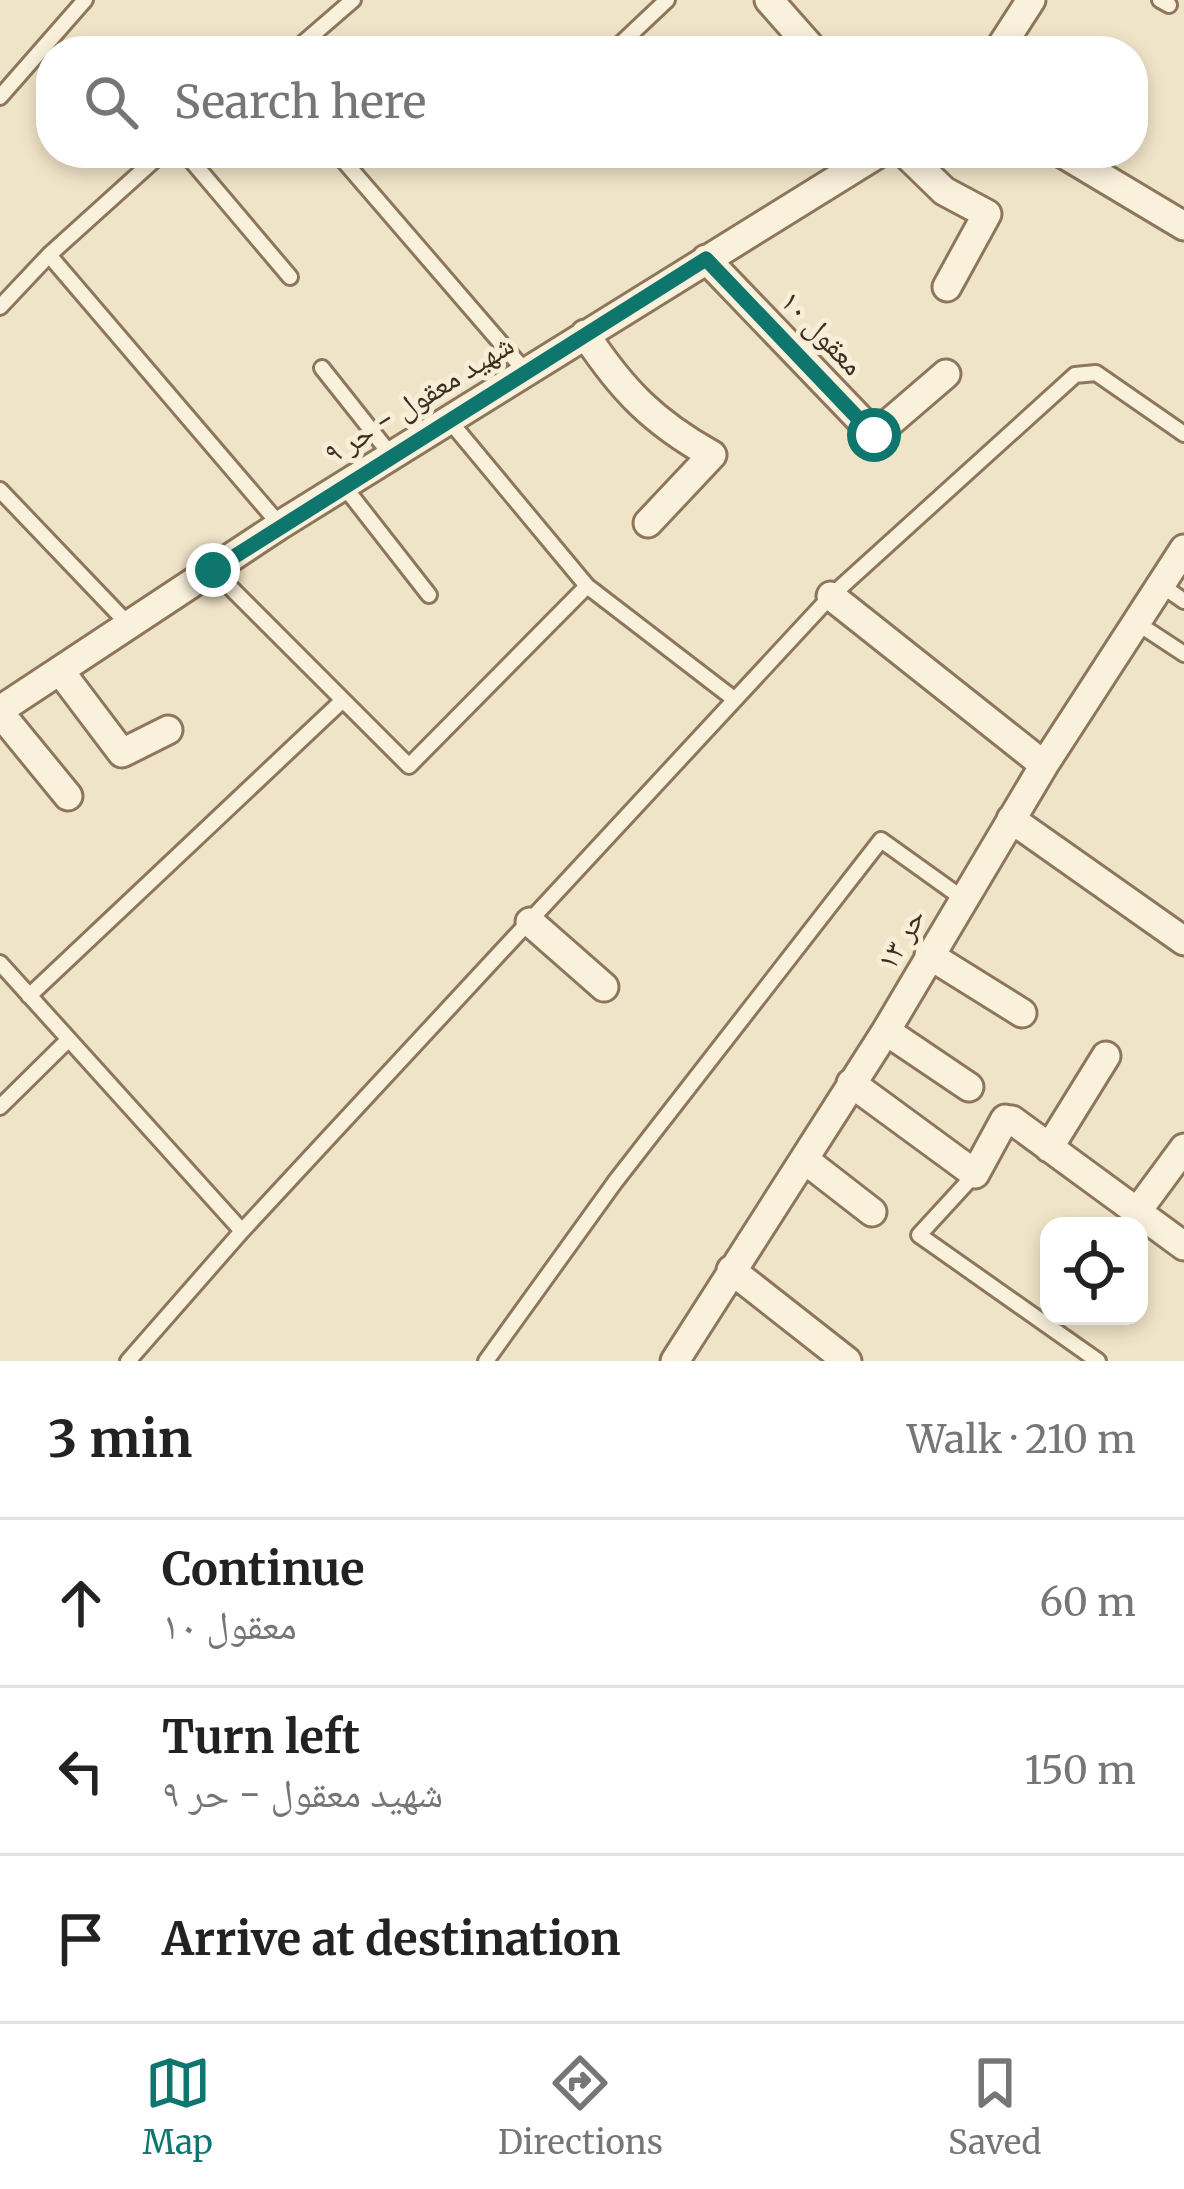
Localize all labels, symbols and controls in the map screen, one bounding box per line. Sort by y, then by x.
search box [36,36,1148,168]
icon: search [78,69,144,135]
text: Search here [174,74,426,130]
street label: معقول ۱۰ [773,282,872,383]
street label: شهید معقول - حر ۹ [317,325,520,472]
route start [847,408,901,462]
route end [186,543,240,597]
street label: حر ۱۳ [867,901,933,976]
map controls [1040,1217,1148,1325]
button: locate [1040,1217,1148,1325]
text: 3 min [48,1407,192,1471]
text: Walk · 210 m [907,1415,1136,1464]
text: Continue [162,1541,364,1597]
icon: ahead [48,1570,114,1636]
text: 60 m [1039,1578,1136,1627]
text: معقول ۱۰ [162,1601,297,1650]
text: Turn left [162,1709,360,1765]
icon: left [48,1738,114,1804]
text: 150 m [1024,1746,1136,1795]
text: شهید معقول - حر ۹ [162,1769,443,1818]
icon: arrive [48,1906,114,1972]
text: Arrive at destination [162,1911,620,1967]
tab: Map [143,2050,213,2163]
tab: Directions [498,2050,663,2163]
tab: Saved [948,2050,1041,2163]

